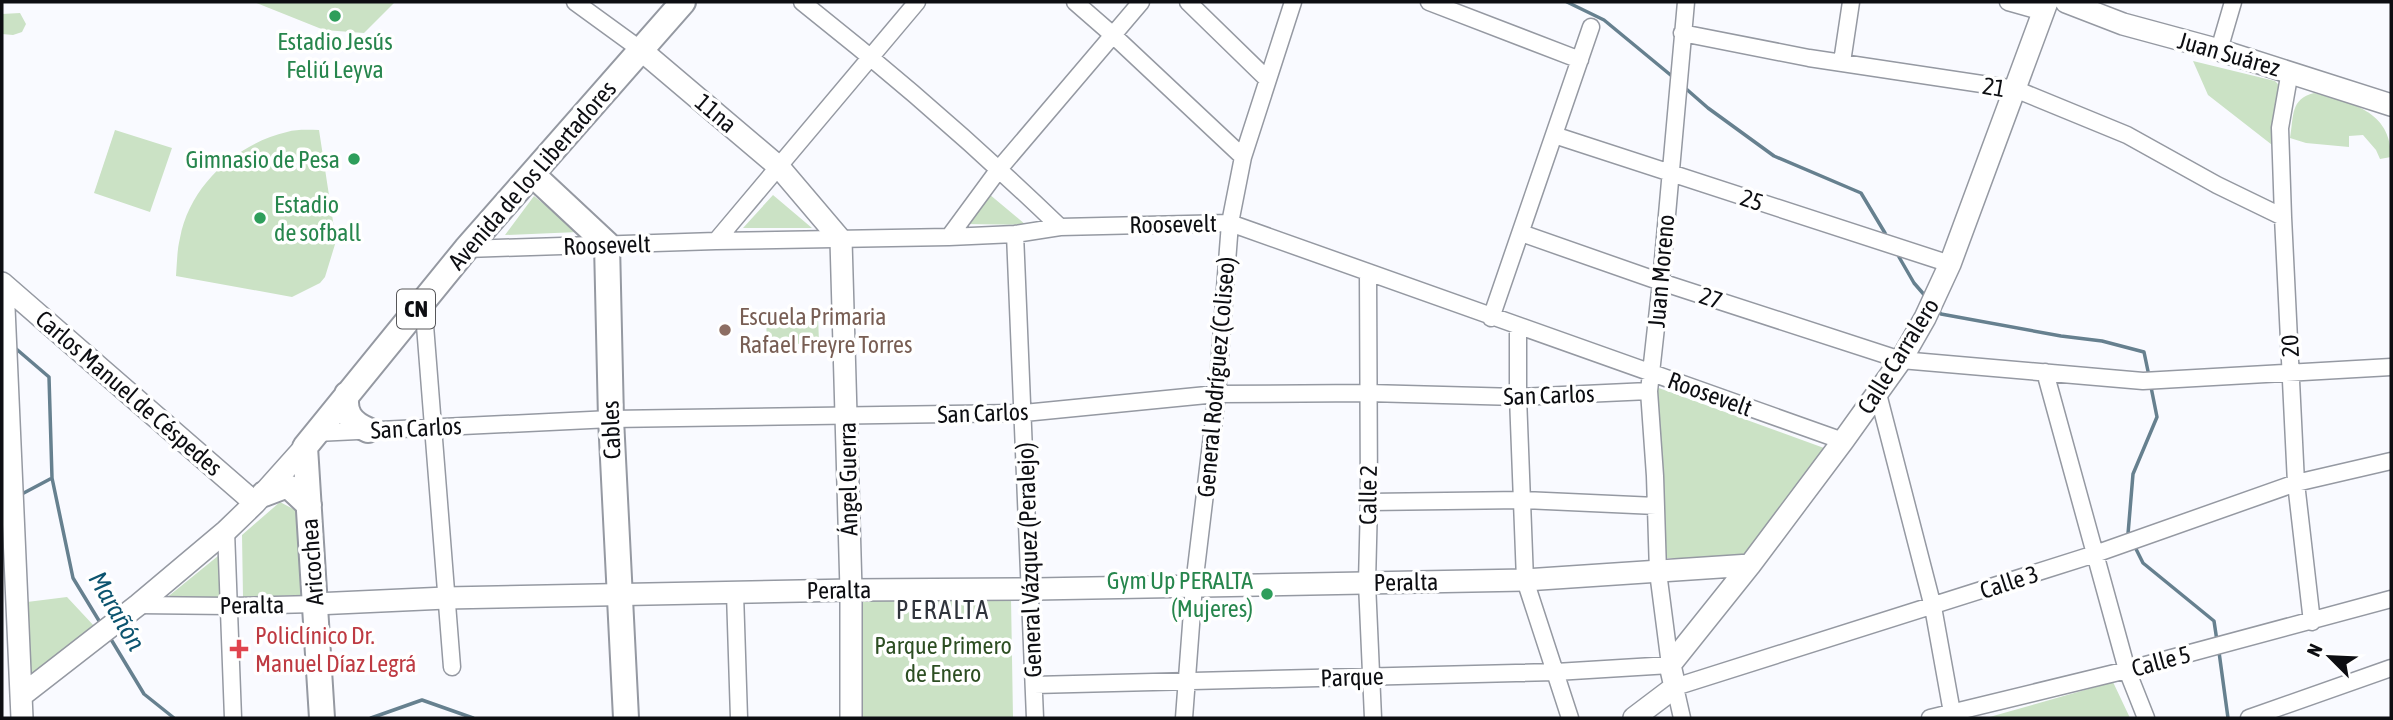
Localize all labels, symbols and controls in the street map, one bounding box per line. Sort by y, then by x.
marker: Estadio Jesús Feliú Leyva [327,8,343,24]
street label: Juan Suárez [2175,27,2283,82]
place label: Estadio Jesús Feliú Leyva [277,28,393,83]
street label: 21 [1981,72,2007,102]
street label: Avenida de los Libertadores [443,75,621,275]
street label: 11na [690,88,742,138]
place label: Gimnasio de Pesa [186,146,340,173]
marker: Gimnasio de Pesa [346,151,362,167]
street label: 25 [1737,184,1767,216]
place label: Estadio de sofball [274,191,362,246]
marker: Estadio de sofball [252,210,268,226]
street label: Roosevelt [1129,210,1217,238]
street label: Juan Moreno [1643,213,1679,329]
street label: Roosevelt [563,230,651,260]
street label: General Rodríguez (Coliseo) [1192,256,1240,498]
street label: 27 [1696,282,1726,314]
road number: CN [397,290,435,328]
street label: Calle Carralero [1852,293,1944,419]
place label: Escuela Primaria Rafael Freyre Torres [739,303,912,358]
street label: Carlos Manuel de Céspedes [30,305,228,481]
marker: Escuela Primaria Rafael Freyre Torres [717,322,733,338]
street label: 20 [2276,334,2304,358]
street label: Roosevelt [1664,366,1756,422]
street label: San Carlos [1503,380,1595,410]
street label: San Carlos [937,398,1029,428]
street label: Cables [596,400,626,460]
street label: San Carlos [370,412,462,444]
street label: Ángel Guerra [834,422,862,536]
street label: General Vázquez (Peralejo) [1011,442,1047,678]
street label: Calle 2 [1354,465,1382,525]
street label: Aricochea [295,518,329,606]
street label: Calle 3 [1976,560,2042,604]
water label: Marañón [83,566,152,656]
place label: Gym Up PERALTA (Mujeres) [1107,567,1253,622]
street label: Peralta [1373,568,1439,596]
street label: Peralta [806,576,872,604]
marker: Gym Up PERALTA (Mujeres) [1259,586,1275,602]
street label: Peralta [219,591,285,619]
district label: PERALTA [896,595,990,625]
place label: Policlínico Dr. Manuel Díaz Legrá [255,622,416,677]
north arrow [2295,622,2365,692]
park label: Parque Primero de Enero [874,632,1012,687]
marker: Policlínico Dr. Manuel Díaz Legrá [229,639,249,659]
street label: Calle 5 [2129,640,2193,682]
text: N [2302,640,2327,660]
street label: Parque [1320,662,1384,692]

